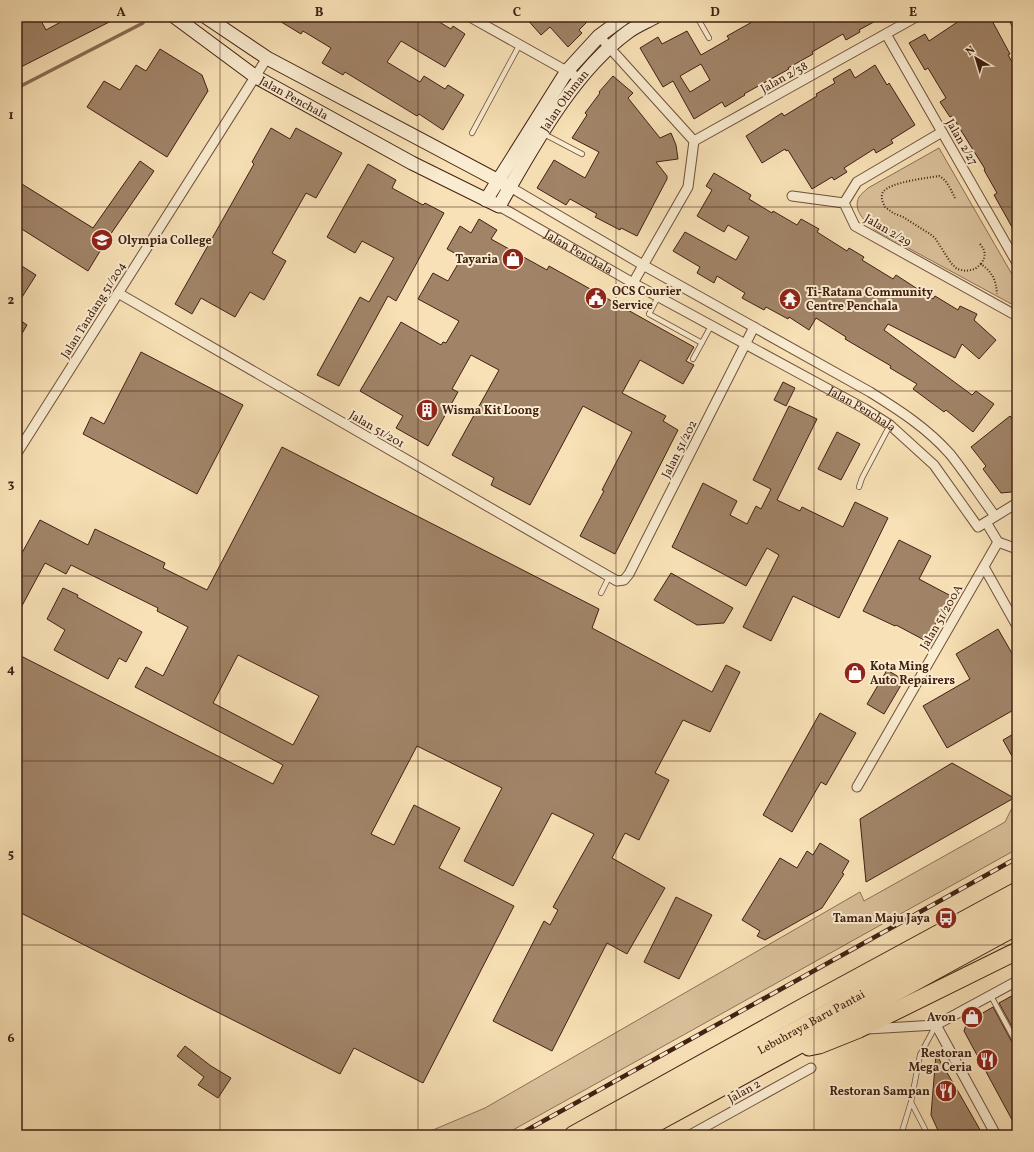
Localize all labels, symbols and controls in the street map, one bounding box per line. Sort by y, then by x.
text: A [116,4,126,22]
text: B [315,4,324,22]
text: C [513,4,521,22]
text: D [710,4,720,22]
text: E [909,4,917,22]
north arrow [956,38,996,78]
text: N [963,43,979,60]
street label: Jalan 2/38 [758,58,811,97]
street label: Jalan Othman [537,67,593,135]
street label: Jalan Penchala [256,73,331,124]
text: 1 [8,107,14,125]
street label: Jalan 2/27 [941,116,981,169]
street label: Jalan 2/29 [861,211,914,251]
school or university icon: Olympia College [89,227,115,253]
street label: Jalan Penchala [541,227,615,279]
place label: Olympia College [118,233,212,249]
shop icon: Tayaria [500,246,526,272]
place label: Tayaria [455,252,498,268]
street label: Jalan Tandang 51/204 [58,259,130,362]
place label: OCS Courier Service [612,284,682,314]
public building icon: OCS Courier Service [583,285,609,311]
place label: Ti-Ratana Community Centre Penchala [806,285,933,315]
temple icon: Ti-Ratana Community Centre Penchala [777,286,803,312]
text: 2 [8,292,15,310]
street label: Jalan Penchala [825,383,899,436]
building icon: Wisma Kit Loong [414,397,440,423]
place label: Wisma Kit Loong [442,403,539,419]
street label: Jalan 51/201 [346,408,407,452]
street label: Jalan 51/202 [658,418,701,481]
text: 3 [8,476,15,494]
street label: Jalan 51/200A [917,582,967,653]
place label: Kota Ming Auto Repairers [870,659,955,689]
shop icon: Kota Ming Auto Repairers [842,660,868,686]
text: 4 [7,661,15,679]
text: 5 [8,846,14,864]
bus stop icon: Taman Maju Jaya [933,905,959,931]
place label: Taman Maju Jaya [833,911,930,927]
street label: Lebuhraya Baru Pantai [755,987,868,1059]
shop icon: Avon [959,1004,985,1030]
place label: Avon [927,1010,956,1026]
text: 6 [7,1030,15,1048]
place label: Restoran Mega Ceria [909,1046,972,1076]
restaurant icon: Restoran Mega Ceria [974,1047,1000,1073]
street label: Jalan 2 [725,1076,764,1107]
restaurant icon: Restoran Sampan [933,1078,959,1104]
place label: Restoran Sampan [830,1084,930,1100]

